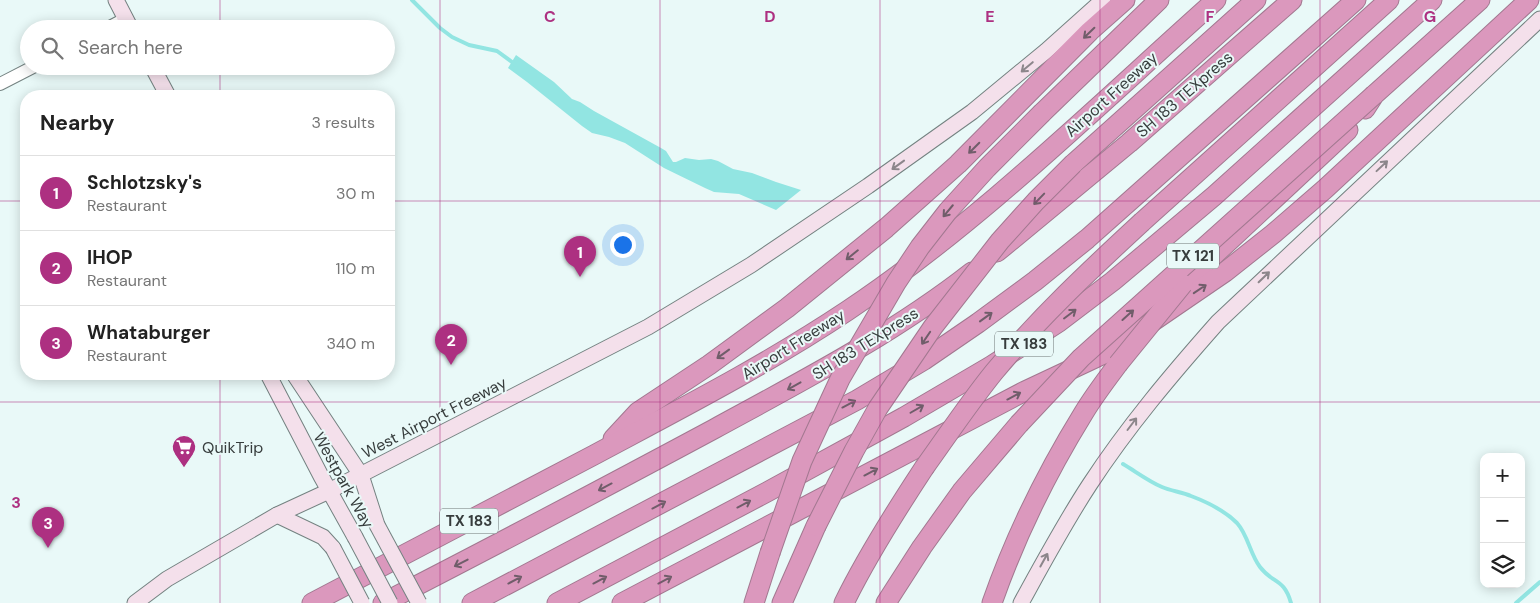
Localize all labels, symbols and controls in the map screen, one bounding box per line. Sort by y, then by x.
text: C [544,6,556,27]
text: D [764,6,776,27]
text: E [985,6,995,27]
text: F [1206,6,1215,27]
text: G [1424,6,1436,27]
search box [20,20,395,75]
one-way arrow [1083,27,1095,39]
icon: search [38,34,66,62]
text: Search here [78,35,183,60]
street label: Airport Freeway [1061,47,1162,142]
street label: SH 183 TEXpress [1132,47,1237,142]
one-way arrow [1020,61,1033,72]
text: Nearby [40,109,114,137]
text: 3 results [312,112,375,133]
one-way arrow [968,142,980,154]
one-way arrow [891,160,905,170]
one-way arrow [1376,160,1389,172]
text: Schlotzsky's [87,170,202,195]
text: 1 [53,183,59,204]
text: 30 m [336,183,375,204]
one-way arrow [1033,192,1045,205]
text: Restaurant [87,195,167,216]
one-way arrow [943,205,954,218]
your location [610,232,636,258]
pin: 1 [564,236,596,277]
road number: TX 121 [1167,244,1219,268]
text: IHOP [87,245,132,270]
one-way arrow [846,250,859,261]
text: 2 [51,258,61,279]
text: 110 m [336,258,375,279]
text: Restaurant [87,270,167,291]
one-way arrow [1258,271,1270,283]
one-way arrow [1192,283,1206,293]
street label: SH 183 TEXpress [808,302,922,384]
street label: Airport Freeway [738,304,849,385]
one-way arrow [1063,309,1077,319]
one-way arrow [1121,309,1134,321]
one-way arrow [979,312,993,322]
text: Whataburger [87,320,210,345]
pin: 2 [435,324,467,365]
one-way arrow [920,331,931,345]
road number: TX 183 [995,332,1053,356]
text: 3 [51,333,61,354]
text: 340 m [326,333,375,354]
text: Restaurant [87,345,167,366]
one-way arrow [717,349,731,359]
street label: West Airport Freeway [358,372,510,463]
one-way arrow [788,381,802,391]
one-way arrow [1007,391,1022,401]
one-way arrow [841,399,856,409]
one-way arrow [909,404,923,414]
one-way arrow [1127,418,1138,431]
street label: Westpark Way [309,428,379,532]
supermarket icon: QuikTrip [171,434,197,468]
place label: QuikTrip [202,437,263,458]
map controls [1480,453,1525,588]
button: + [1480,453,1525,498]
one-way arrow [863,467,878,477]
one-way arrow [598,483,613,493]
text: 3 [11,492,21,513]
button: − [1480,498,1525,543]
one-way arrow [736,499,751,509]
one-way arrow [651,500,666,509]
pin: 3 [32,507,64,548]
road number: TX 183 [440,508,498,534]
button: layers [1480,543,1525,588]
one-way arrow [1039,553,1049,568]
one-way arrow [454,559,469,568]
one-way arrow [507,575,522,584]
one-way arrow [592,575,607,584]
one-way arrow [657,575,672,584]

